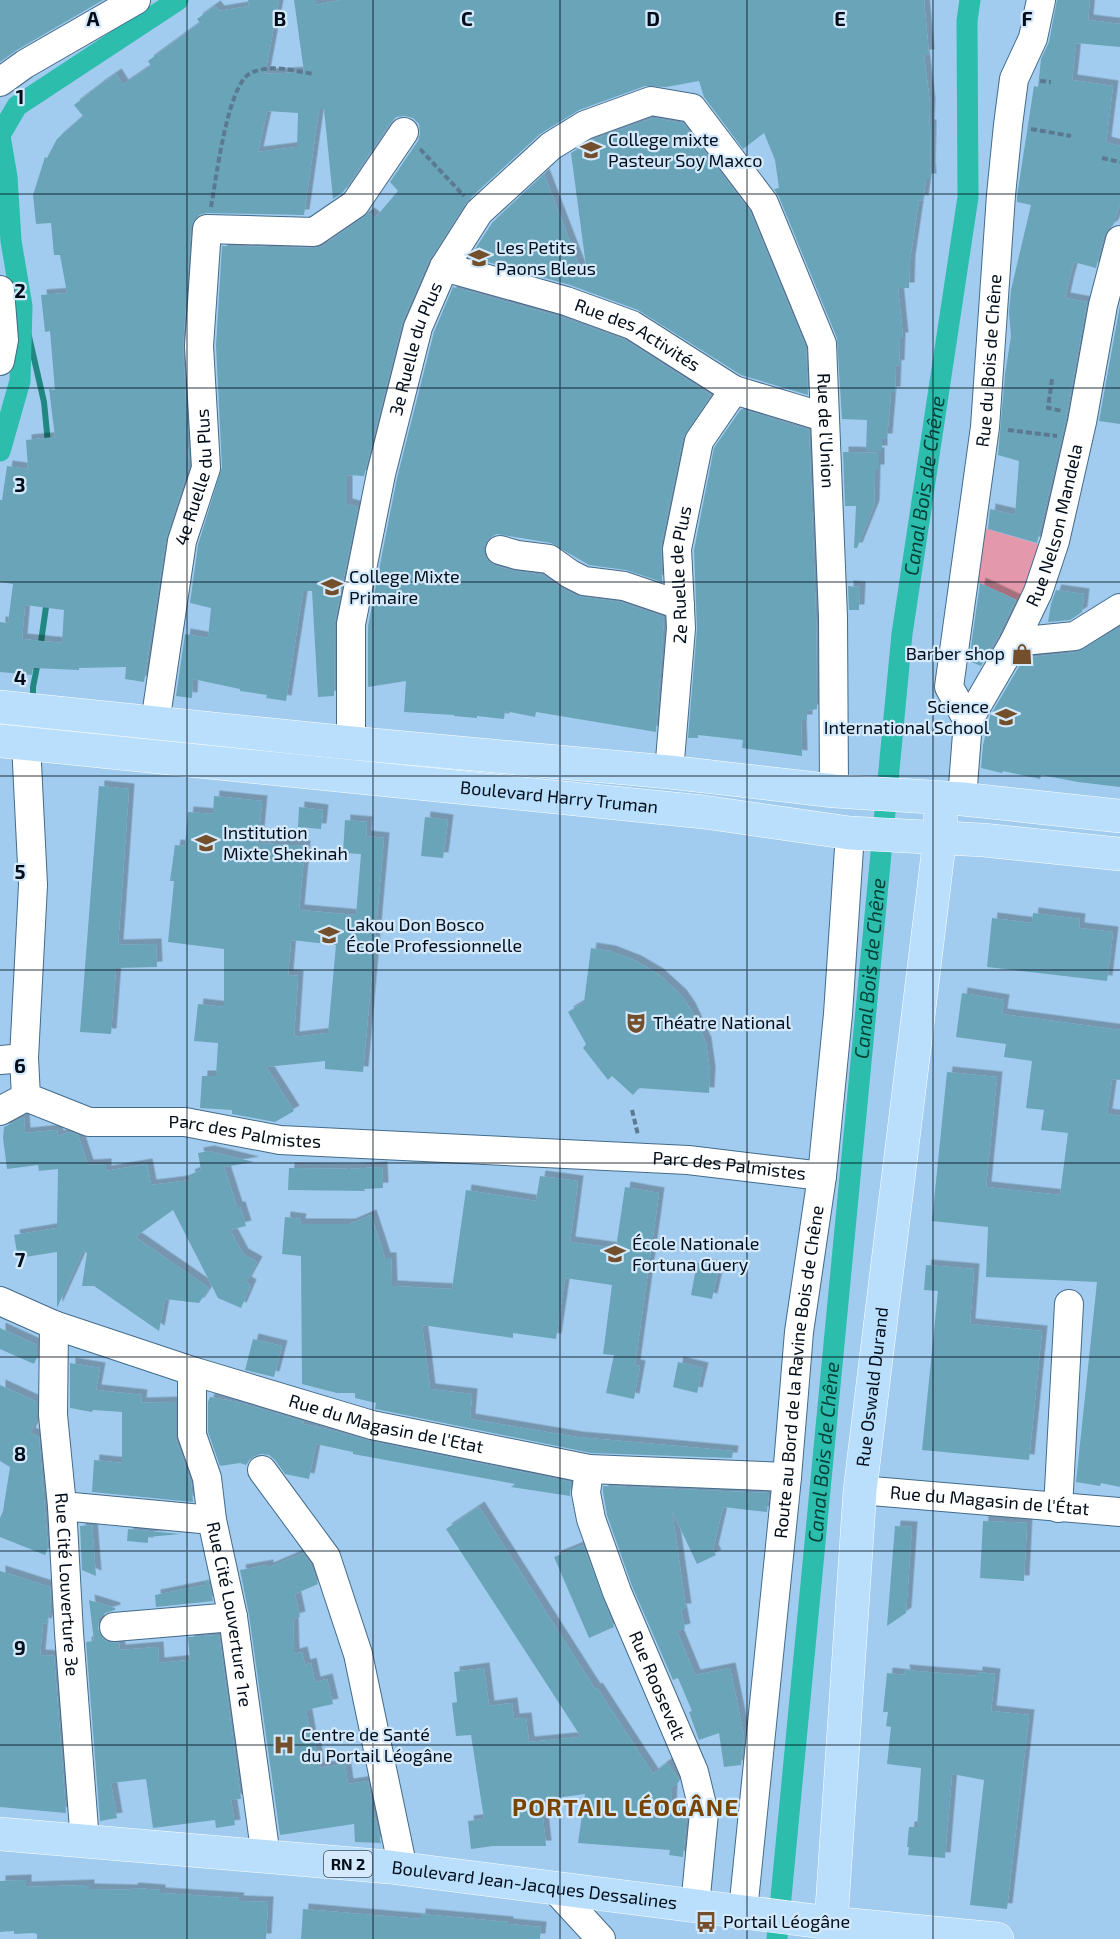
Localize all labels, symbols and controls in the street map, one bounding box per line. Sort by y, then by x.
text: A [86,6,100,30]
text: B [274,6,286,30]
text: C [461,6,473,30]
text: D [646,6,660,30]
text: E [834,6,846,30]
text: F [1021,6,1033,30]
text: 1 [16,84,24,108]
place label: College mixte Pasteur Soy Maxco [608,128,762,171]
school or university icon: College mixte Pasteur Soy Maxco [579,138,603,162]
place label: Les Petits Paons Bleus [496,236,596,279]
school or university icon: Les Petits Paons Bleus [467,246,491,270]
street label: Rue du Bois de Chêne [970,273,1006,448]
text: 2 [14,278,26,302]
street label: 3e Ruelle du Plus [384,278,446,418]
street label: Rue des Activités [572,293,705,376]
street label: Rue de l'Union [813,372,840,489]
water label: Canal Bois de Chêne [898,394,949,577]
street label: 4e Ruelle du Plus [169,408,216,548]
street label: Rue Nelson Mandela [1021,442,1087,610]
text: 3 [14,472,26,496]
street label: 2e Ruelle de Plus [665,504,696,645]
place label: College Mixte Primaire [349,565,460,608]
school or university icon: College Mixte Primaire [320,575,344,599]
place label: Barber shop [906,642,1005,664]
shop icon: Barber shop [1010,642,1034,666]
text: 4 [14,665,27,689]
place label: Science International School [824,695,990,738]
school or university icon: Science International School [994,705,1018,729]
street label: Boulevard Harry Truman [459,775,659,817]
place label: Institution Mixte Shekinah [223,821,348,864]
school or university icon: Institution Mixte Shekinah [194,831,218,855]
text: 5 [14,859,26,883]
water label: Canal Bois de Chêne [848,877,890,1060]
place label: Lakou Don Bosco École Professionnelle [346,913,522,956]
school or university icon: Lakou Don Bosco École Professionnelle [317,923,341,947]
theatre icon: Théatre National [624,1011,648,1035]
place label: Théatre National [653,1011,791,1033]
text: 6 [14,1053,26,1077]
street label: Parc des Palmistes [169,1110,322,1152]
street label: Parc des Palmistes [652,1146,807,1184]
street label: Route au Bord de la Ravine Bois de Chêne [769,1204,828,1539]
place label: École Nationale Fortuna Guery [632,1232,759,1275]
school or university icon: École Nationale Fortuna Guery [603,1242,627,1266]
text: 7 [15,1247,26,1271]
street label: Rue Oswald Durand [851,1306,892,1468]
water label: Canal Bois de Chêne [802,1360,843,1544]
street label: Rue du Magasin de l'Etat [286,1389,486,1457]
text: 8 [14,1441,26,1465]
street label: Rue du Magasin de l'État [889,1481,1090,1519]
street label: Rue Cité Louverture 3e [51,1491,84,1677]
street label: Rue Cité Louverture 1re [203,1520,257,1708]
street label: Rue Roosevelt [625,1627,691,1743]
text: 9 [14,1635,26,1659]
place label: Centre de Santé du Portail Léogâne [301,1723,453,1766]
hospital icon: Centre de Santé du Portail Léogâne [272,1733,296,1757]
district label: PORTAIL LÉOGÂNE [512,1792,740,1821]
road number: RN 2 [324,1851,372,1877]
street label: Boulevard Jean-Jacques Dessalines [391,1855,679,1913]
bus stop icon: Portail Léogâne [694,1910,718,1934]
place label: Portail Léogâne [723,1910,850,1932]

